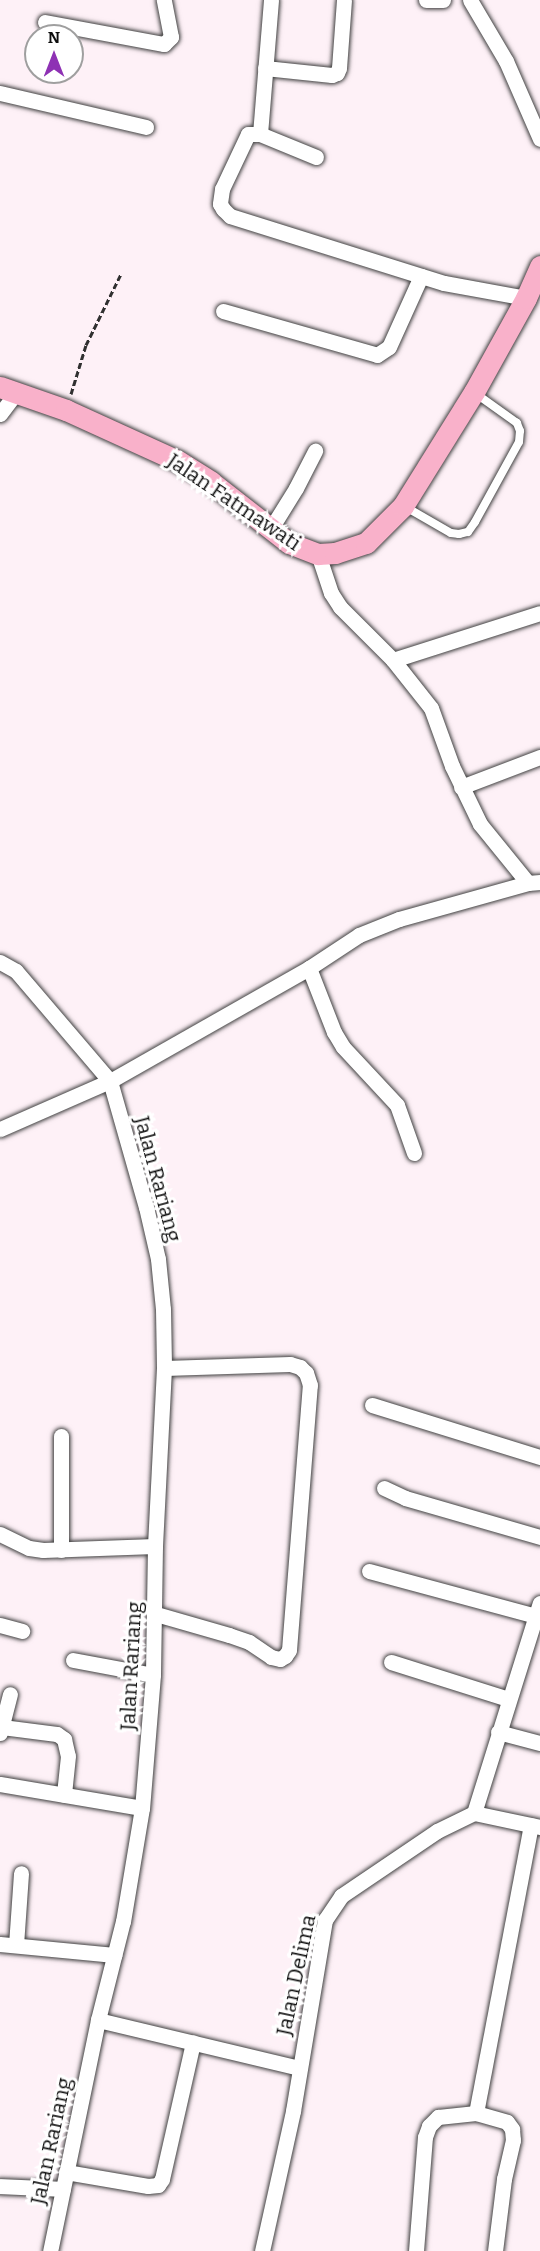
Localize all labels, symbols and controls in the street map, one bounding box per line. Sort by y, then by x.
north arrow [24,24,84,84]
text: N [48,28,60,47]
street label: Jalan Fatmawati [162,448,306,556]
street label: Jalan Rariang [129,1113,187,1245]
street label: Jalan Rariang [115,1601,147,1731]
street label: Jalan Delima [271,1912,321,2038]
street label: Jalan Rariang [25,2075,77,2207]

